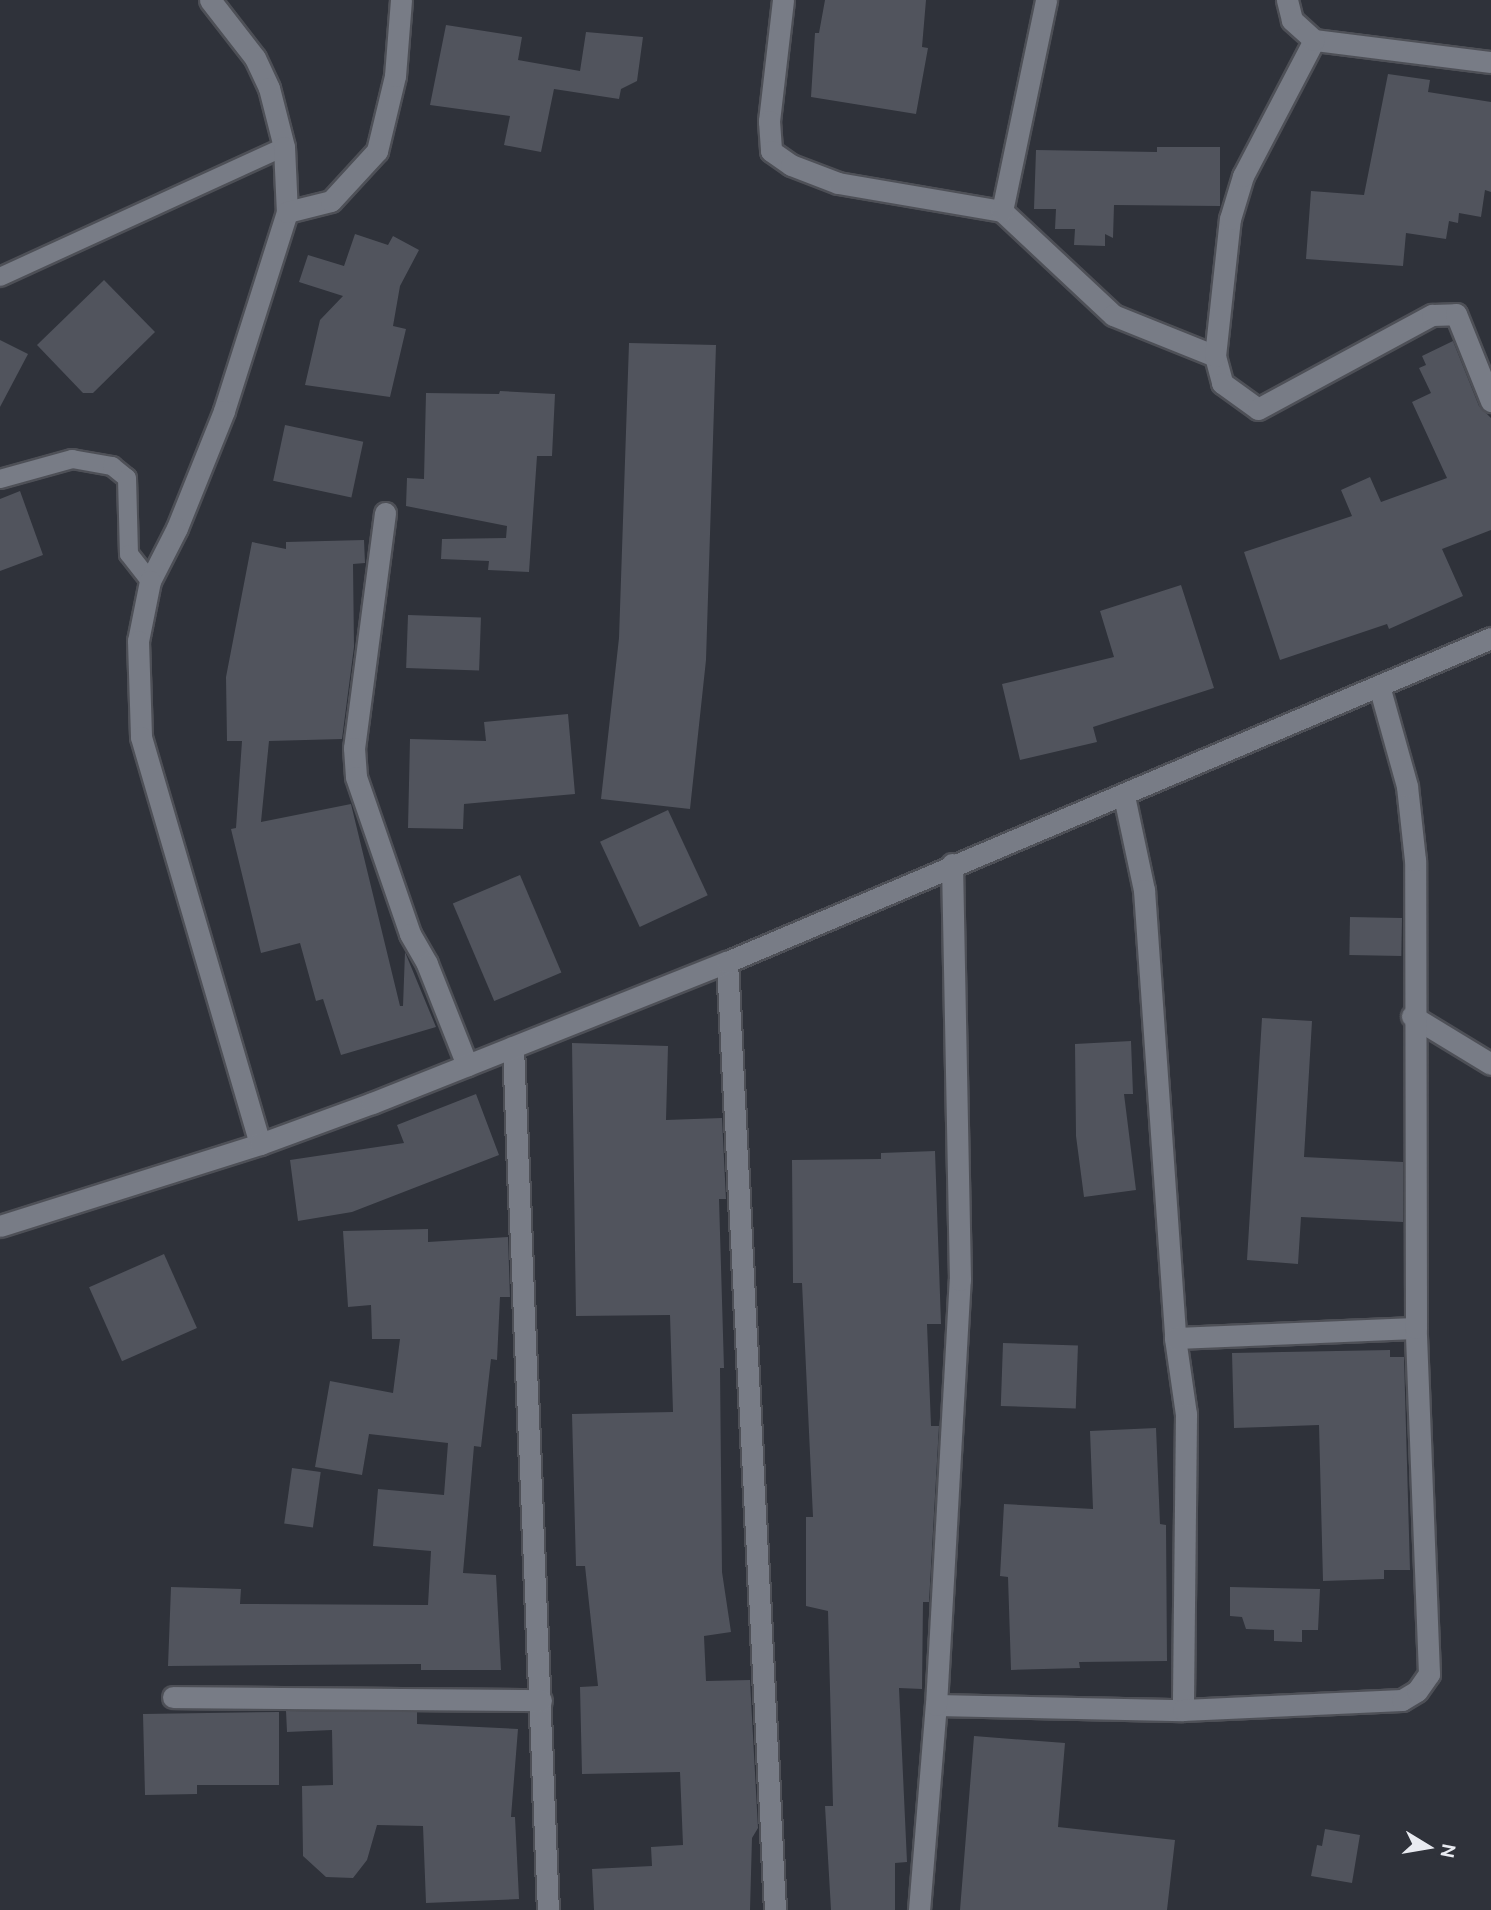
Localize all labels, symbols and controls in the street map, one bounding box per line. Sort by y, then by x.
north arrow [1393,1812,1463,1882]
text: N [1436,1842,1461,1860]

